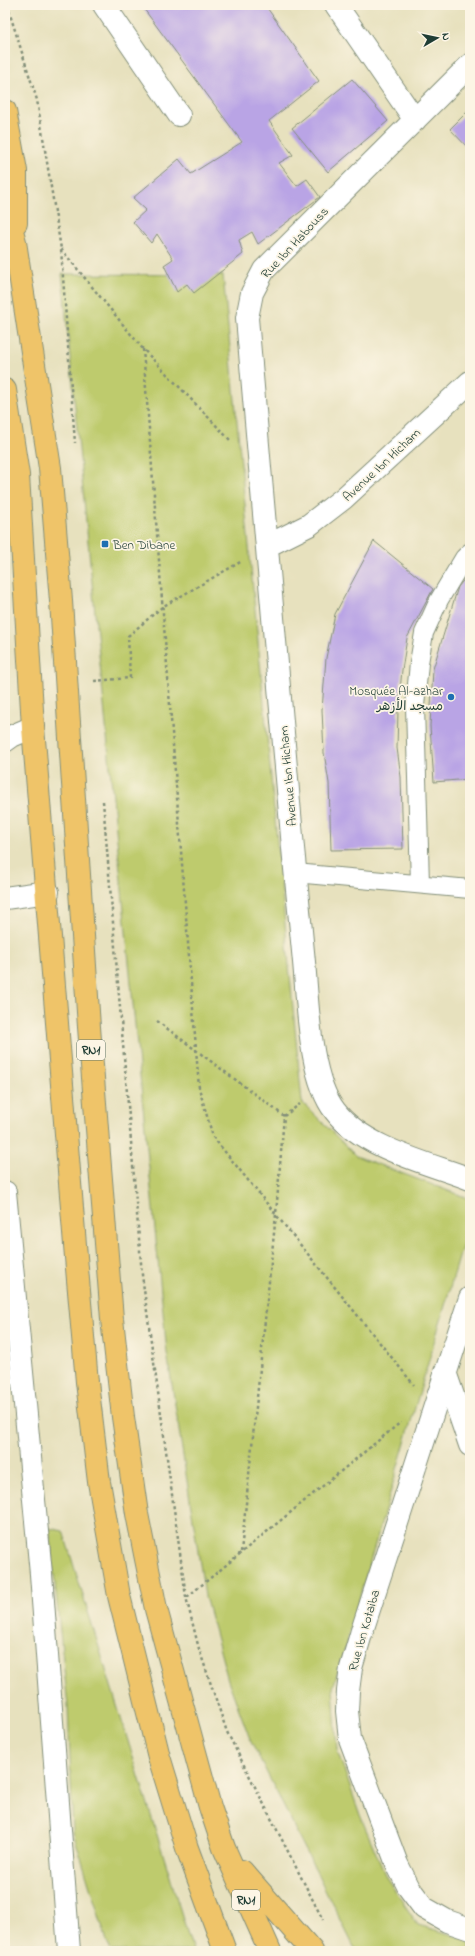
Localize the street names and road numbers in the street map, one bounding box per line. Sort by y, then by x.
street label: Rue Ibn Habouss [257,203,334,283]
street label: Avenue Ibn Hicham [339,424,425,506]
street label: Avenue Ibn Hicham [275,725,302,827]
road number: RN1 [77,1040,105,1060]
street label: Rue Ibn Kotaiba [344,1587,385,1673]
road number: RN1 [232,1890,260,1910]

